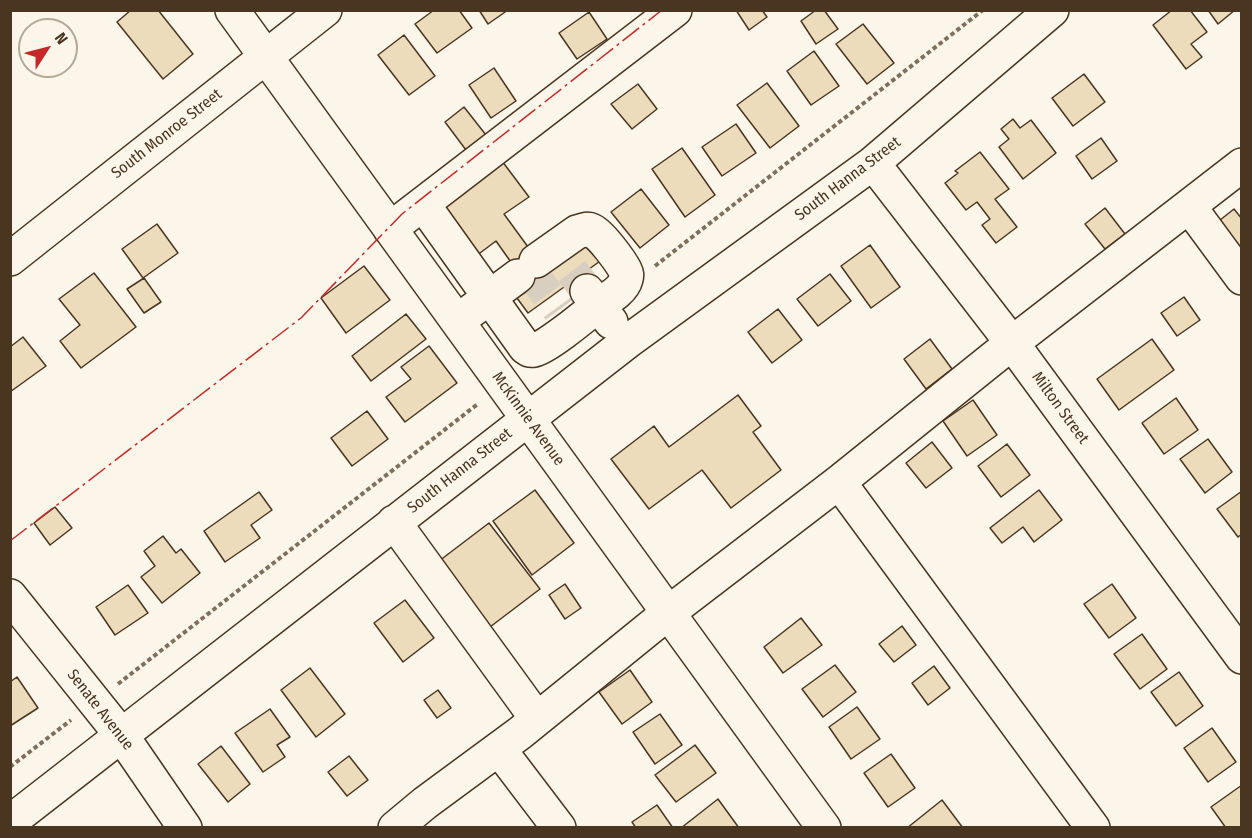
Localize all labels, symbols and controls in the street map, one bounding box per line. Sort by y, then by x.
north arrow [18,18,78,78]
text: N [51,29,72,48]
street label: South Monroe Street [108,85,226,183]
street label: South Hanna Street [791,133,905,225]
street label: McKinnie Avenue [488,368,568,470]
street label: Milton Street [1027,368,1093,448]
street label: South Hanna Street [404,424,516,518]
street label: Senate Avenue [63,666,137,754]

